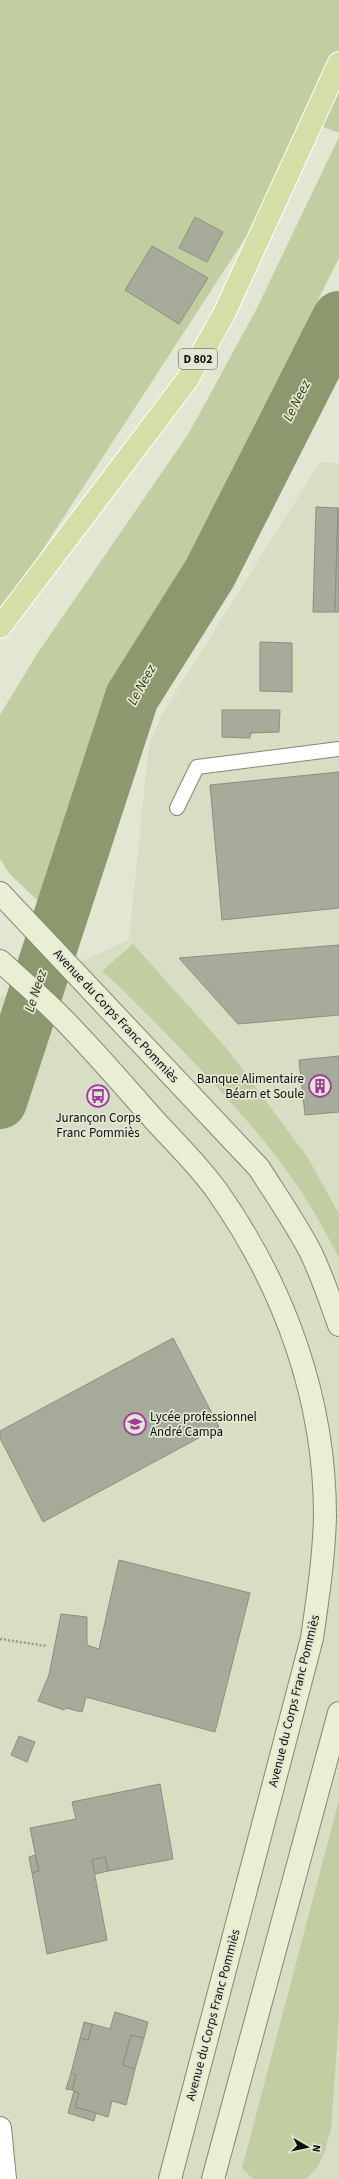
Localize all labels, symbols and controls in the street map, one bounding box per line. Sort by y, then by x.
road number: D 802 [179,349,217,369]
water label: Le Neez [278,376,316,425]
water label: Le Neez [123,660,162,709]
street label: Avenue du Corps Franc Pommiès [49,945,183,1087]
water label: Le Neez [20,966,53,1015]
place label: Banque Alimentaire Béarn et Soule [197,1070,304,1103]
building icon: Banque Alimentaire Béarn et Soule [307,1073,333,1099]
bus stop icon: Jurançon Corps Franc Pommiès [85,1083,111,1109]
place label: Jurançon Corps Franc Pommiès [55,1109,141,1142]
place label: Lycée professionnel André Campa [150,1408,257,1441]
school or university icon: Lycée professionnel André Campa [122,1411,148,1437]
street label: Avenue du Corps Franc Pommiès [264,1612,324,1789]
street label: Avenue du Corps Franc Pommiès [181,1927,245,2103]
north arrow [287,2127,327,2167]
text: N [308,2144,324,2153]

